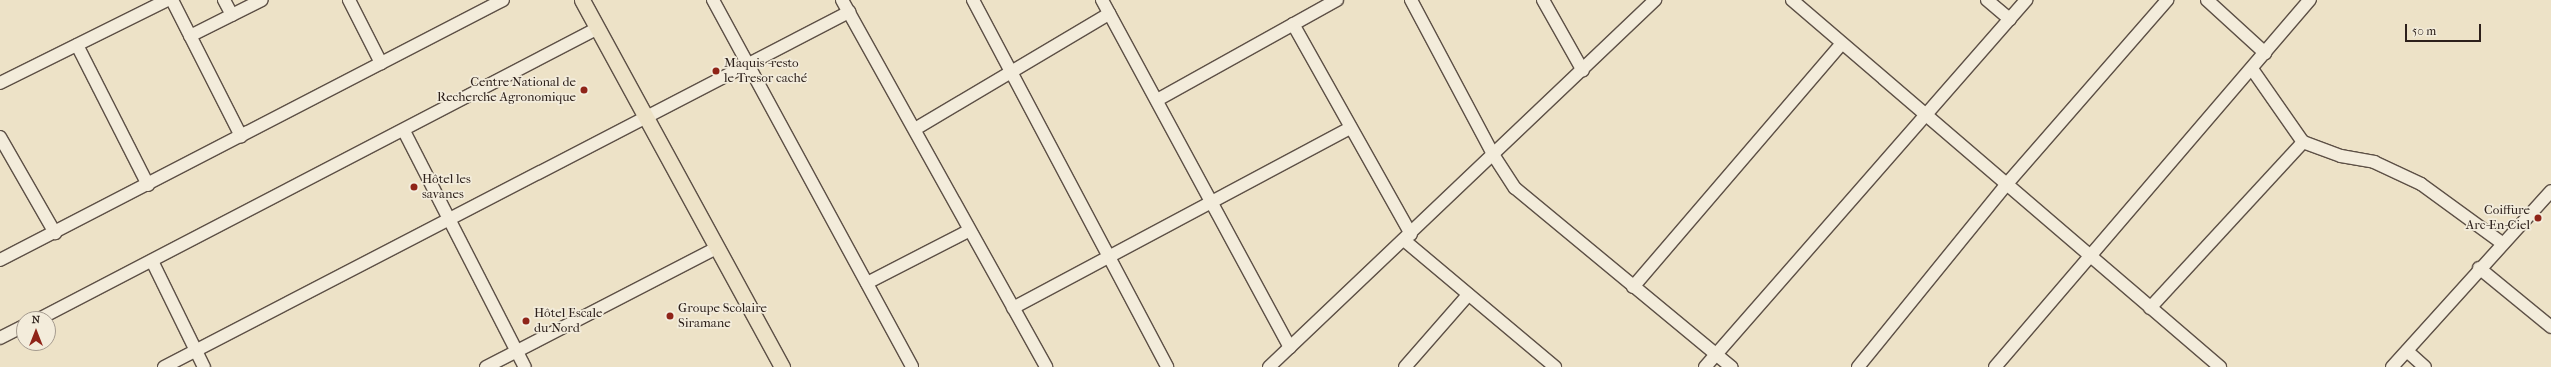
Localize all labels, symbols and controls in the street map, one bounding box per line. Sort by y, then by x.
scale bar [2407,16,2483,42]
text: 50 m [2412,24,2436,38]
place label: Maquis -resto le Tresor caché [724,56,807,87]
marker: Maquis -resto le Tresor caché [711,66,721,76]
place label: Centre National de Recherche Agronomique [437,75,576,106]
marker: Centre National de Recherche Agronomique [579,85,589,95]
place label: Hôtel les savanes [422,172,471,203]
marker: Hôtel les savanes [409,182,419,192]
place label: Coiffure Arc-En-Ciel [2466,203,2530,234]
marker: Coiffure Arc-En-Ciel [2533,213,2543,223]
place label: Groupe Scolaire Siramane [678,301,767,332]
place label: Hôtel Escale du Nord [534,306,602,337]
north arrow [16,311,56,351]
marker: Groupe Scolaire Siramane [665,311,675,321]
text: N [32,313,40,326]
marker: Hôtel Escale du Nord [521,316,531,326]

